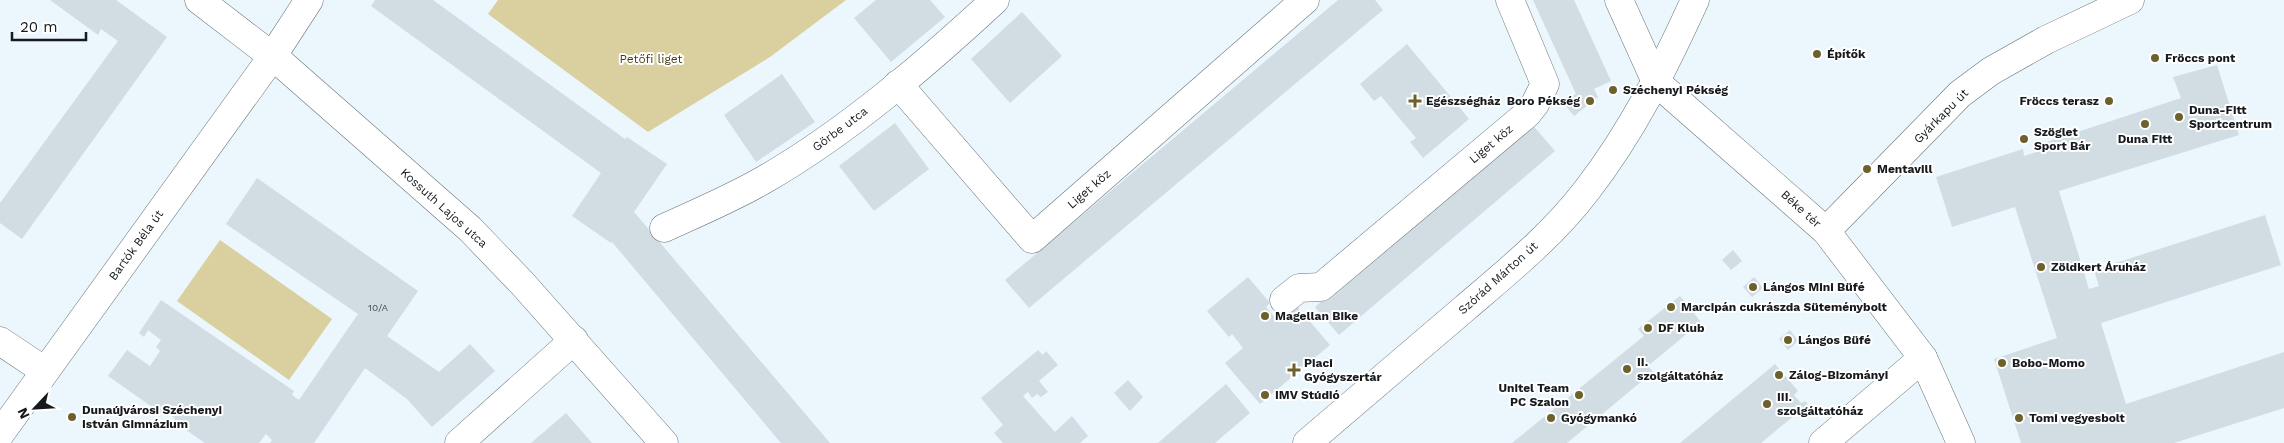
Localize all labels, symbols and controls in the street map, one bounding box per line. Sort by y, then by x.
scale bar [12,10,86,42]
text: 20 m [20,18,58,36]
place label: Építők [1827,47,1866,61]
marker: Építők [1811,48,1823,60]
place label: Fröccs pont [2165,51,2236,65]
park label: Petőfi liget [619,52,683,66]
marker: Fröccs pont [2149,52,2161,64]
place label: Széchenyi Pékség [1623,83,1728,97]
marker: Széchenyi Pékség [1607,84,1619,96]
street label: Gyárkapu út [1911,86,1971,146]
marker: Egészségház [1408,94,1422,108]
place label: Egészségház [1426,94,1500,108]
place label: Boro Pékség [1507,94,1580,108]
place label: Fröccs terasz [2019,94,2099,108]
marker: Boro Pékség [1584,95,1596,107]
marker: Fröccs terasz [2103,95,2115,107]
place label: Duna-Fitt Sportcentrum [2189,103,2272,131]
street label: Görbe utca [810,104,870,154]
marker: Duna-Fitt Sportcentrum [2173,111,2185,123]
marker: Duna Fitt [2139,118,2151,130]
street label: Liget köz [1466,122,1516,166]
place label: Szöglet Sport Bár [2034,125,2091,153]
place label: Duna Fitt [2118,132,2173,146]
marker: Szöglet Sport Bár [2018,133,2030,145]
place label: Mentavill [1877,162,1932,176]
marker: Mentavill [1861,163,1873,175]
street label: Kossuth Lajos utca [398,165,490,251]
street label: Liget köz [1065,166,1113,212]
street label: Béke tér [1778,187,1824,231]
street label: Bartók Béla út [106,207,166,283]
street label: Szórád Márton út [1455,239,1541,317]
place label: Zöldkert Áruház [2051,260,2146,274]
marker: Zöldkert Áruház [2035,261,2047,273]
place label: Lángos Mini Büfé [1763,280,1865,294]
marker: Lángos Mini Büfé [1747,281,1759,293]
place label: Marcipán cukrászda Süteménybolt [1681,300,1888,314]
marker: Marcipán cukrászda Süteménybolt [1665,301,1677,313]
house number: 10/A [368,302,388,313]
place label: Magellan Bike [1275,309,1358,323]
marker: Magellan Bike [1259,310,1271,322]
place label: DF Klub [1658,321,1705,335]
marker: DF Klub [1642,322,1654,334]
place label: Lángos Büfé [1798,333,1871,347]
marker: Lángos Büfé [1782,334,1794,346]
place label: II. szolgáltatóház [1637,355,1723,383]
place label: Piaci Gyógyszertár [1304,356,1383,384]
place label: Bobo-Momo [2012,356,2085,370]
marker: Bobo-Momo [1996,357,2008,369]
marker: II. szolgáltatóház [1621,363,1633,375]
marker: Piaci Gyógyszertár [1288,364,1300,376]
place label: Zálog-Bizományi [1789,368,1888,382]
marker: Zálog-Bizományi [1773,369,1785,381]
place label: Unitel Team PC Szalon [1498,381,1569,409]
north arrow [10,383,60,433]
place label: IMV Stúdió [1275,388,1340,402]
marker: IMV Stúdió [1259,389,1271,401]
marker: Unitel Team PC Szalon [1573,389,1585,401]
place label: III. szolgáltatóház [1777,390,1863,418]
marker: III. szolgáltatóház [1761,398,1773,410]
place label: Dunaújvárosi Széchenyi István Gimnázium [82,403,222,431]
text: N [14,405,33,422]
marker: Dunaújvárosi Széchenyi István Gimnázium [66,411,78,423]
place label: Gyógymankó [1561,411,1637,425]
place label: Tomi vegyesbolt [2029,411,2126,425]
marker: Gyógymankó [1545,412,1557,424]
marker: Tomi vegyesbolt [2013,412,2025,424]

